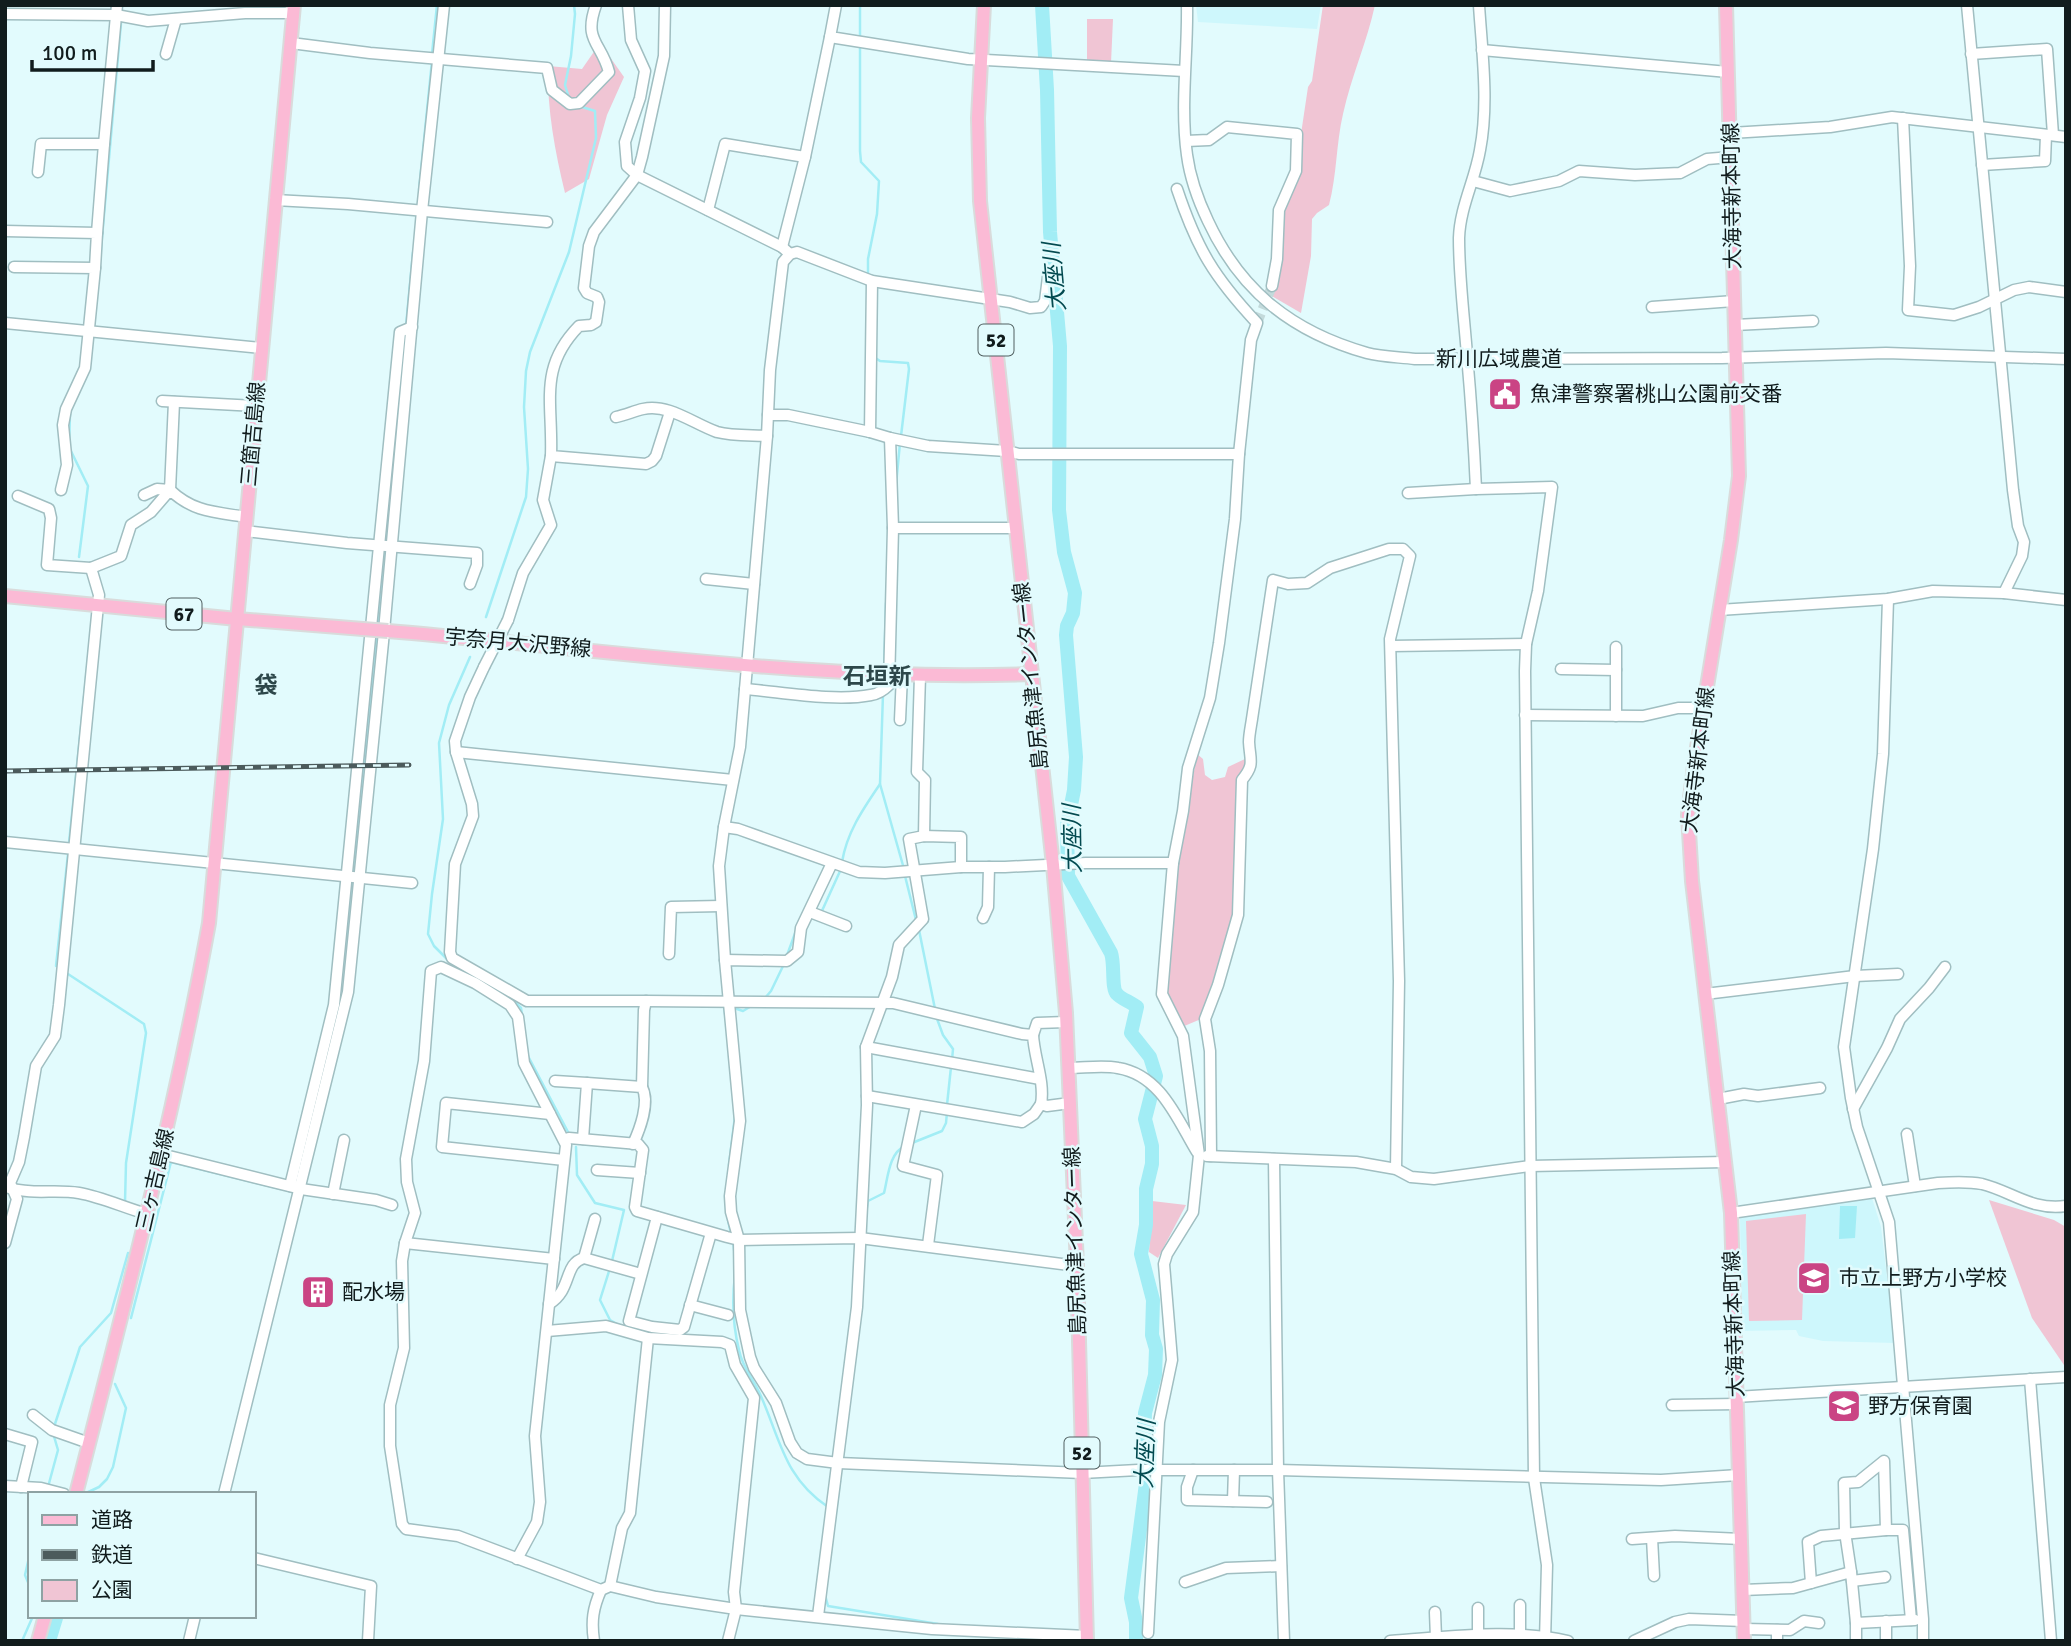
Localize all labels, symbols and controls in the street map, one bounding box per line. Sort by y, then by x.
scale bar [32,28,152,72]
text: 100 m [42,40,97,66]
street label: 大海寺新本町線 [1718,122,1746,270]
water label: 大座川 [1037,238,1072,313]
road number: 52 [978,324,1014,356]
street label: 新川広域農道 [1436,346,1562,372]
public building icon: 魚津警察署桃山公園前交番 [1486,375,1524,413]
street label: 三箇吉島線 [235,381,271,487]
place label: 魚津警察署桃山公園前交番 [1530,381,1782,407]
street label: 島尻魚津インター線 [1008,581,1054,771]
road number: 67 [166,598,202,629]
street label: 宇奈月大沢野線 [444,624,592,662]
district label: 石垣新 [843,662,912,691]
district label: 袋 [255,671,278,700]
street label: 大海寺新本町線 [1676,685,1720,835]
water label: 大座川 [1057,801,1088,874]
street label: 三ヶ吉島線 [131,1126,179,1234]
street label: 島尻魚津インター線 [1059,1146,1091,1336]
street label: 大海寺新本町線 [1718,1250,1750,1398]
school or university icon: 市立上野方小学校 [1795,1259,1833,1297]
place label: 市立上野方小学校 [1839,1265,2007,1291]
building icon: 配水場 [299,1273,337,1311]
place label: 配水場 [342,1279,405,1305]
school or university icon: 野方保育園 [1825,1387,1863,1425]
place label: 野方保育園 [1868,1393,1973,1419]
water label: 大座川 [1130,1416,1161,1489]
road number: 52 [1064,1438,1100,1469]
legend [28,1492,256,1618]
text: 道路 [91,1507,133,1533]
text: 鉄道 [91,1542,133,1568]
text: 公園 [91,1577,133,1603]

